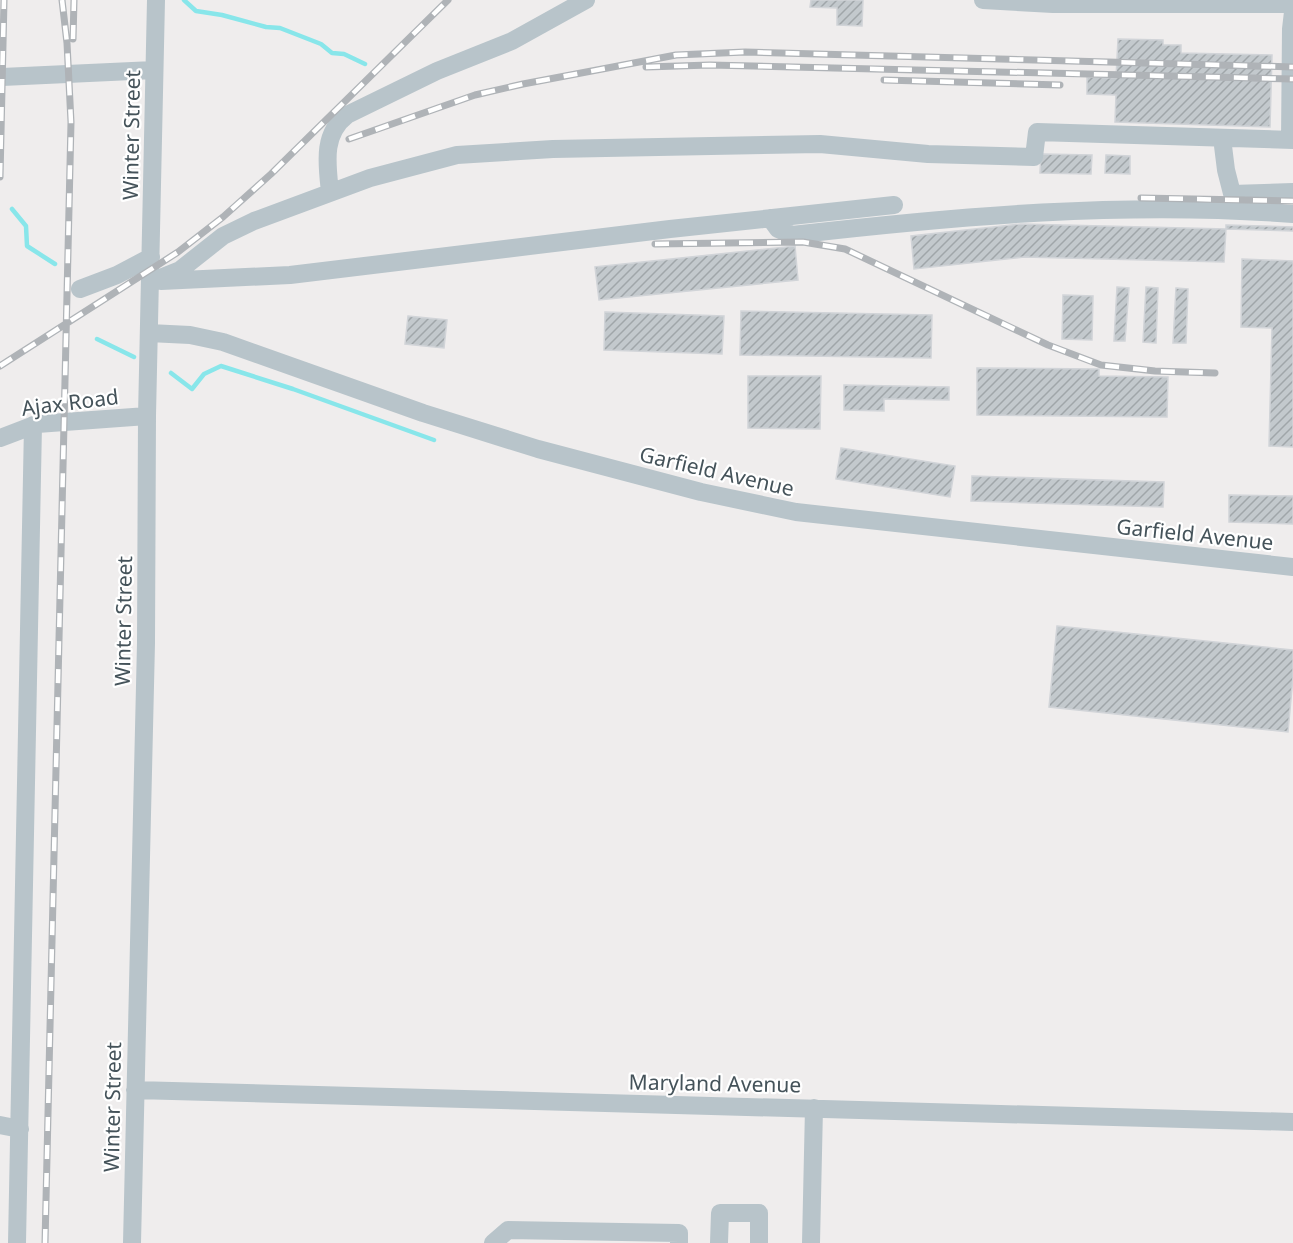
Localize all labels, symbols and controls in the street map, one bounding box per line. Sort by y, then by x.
street label: Winter Street [116,69,146,200]
street label: Ajax Road [20,382,120,422]
street label: Garfield Avenue [637,440,797,502]
street label: Garfield Avenue [1115,512,1275,556]
street label: Winter Street [108,555,138,686]
street label: Winter Street [97,1041,127,1172]
street label: Maryland Avenue [629,1067,801,1099]

